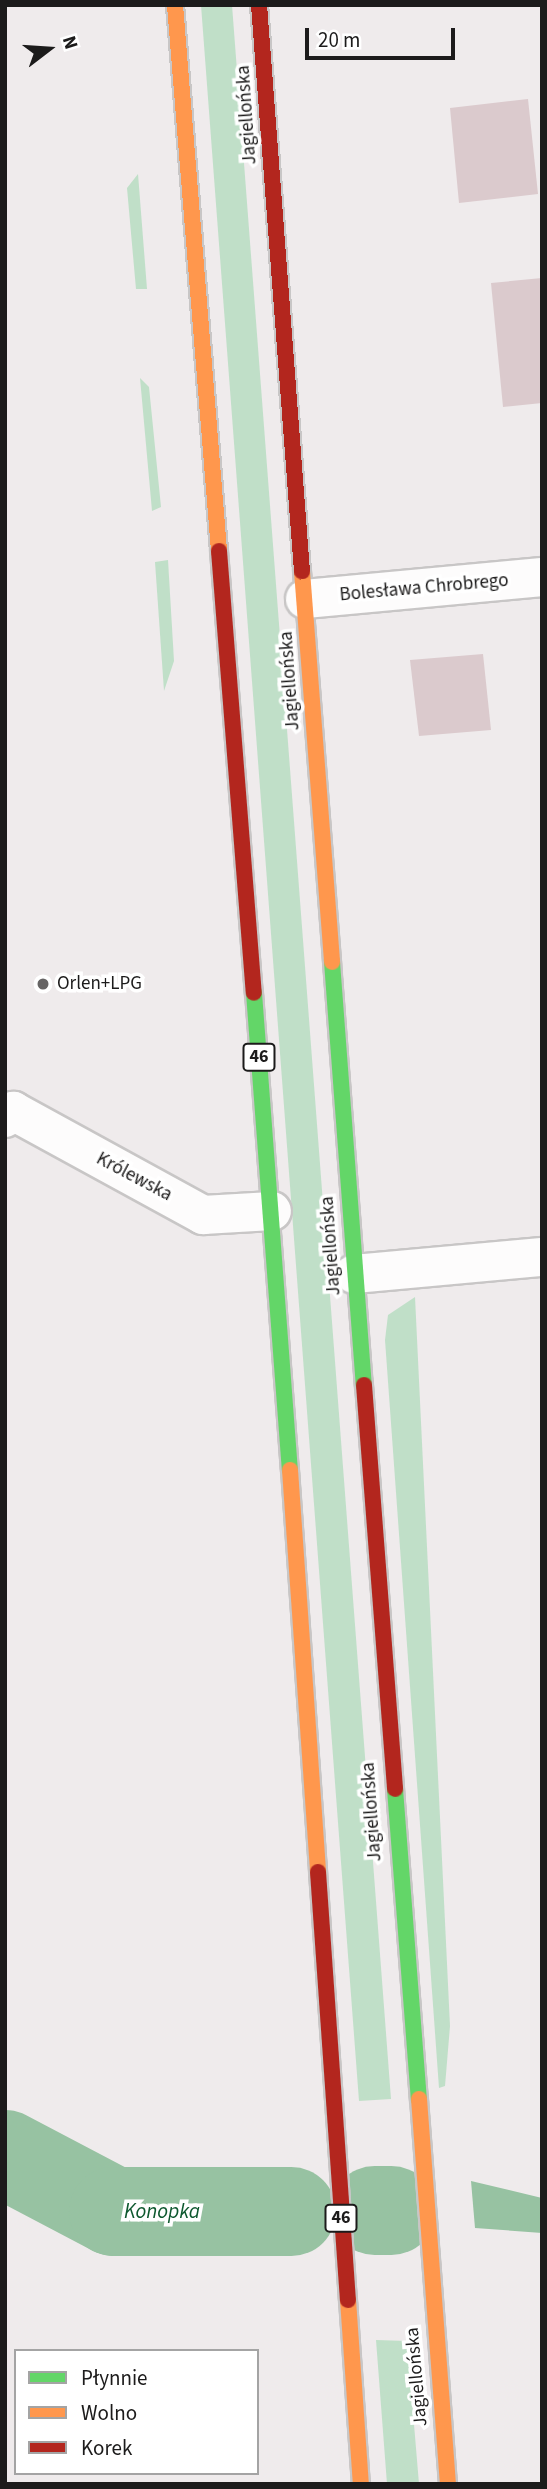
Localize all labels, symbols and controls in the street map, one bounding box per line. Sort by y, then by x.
north arrow [14,14,84,84]
scale bar [309,14,460,58]
text: 20 m [318,25,360,55]
text: N [55,33,84,53]
street label: Jagiellońska [232,65,262,165]
street label: Bolesława Chrobrego [339,569,509,607]
street label: Jagiellońska [275,631,305,731]
place label: Orlen+LPG [57,973,142,995]
marker: Orlen+LPG [35,976,51,992]
road number: 46 [242,1042,276,1072]
street label: Królewska [92,1148,176,1206]
street label: Jagiellońska [316,1196,346,1296]
street label: Jagiellońska [357,1762,387,1862]
water label: Konopka [124,2198,200,2224]
road number: 46 [324,2204,358,2232]
street label: Jagiellońska [401,2326,433,2428]
legend [14,2349,259,2475]
text: Płynnie [81,2363,148,2393]
text: Wolno [81,2398,137,2428]
text: Korek [81,2433,132,2463]

